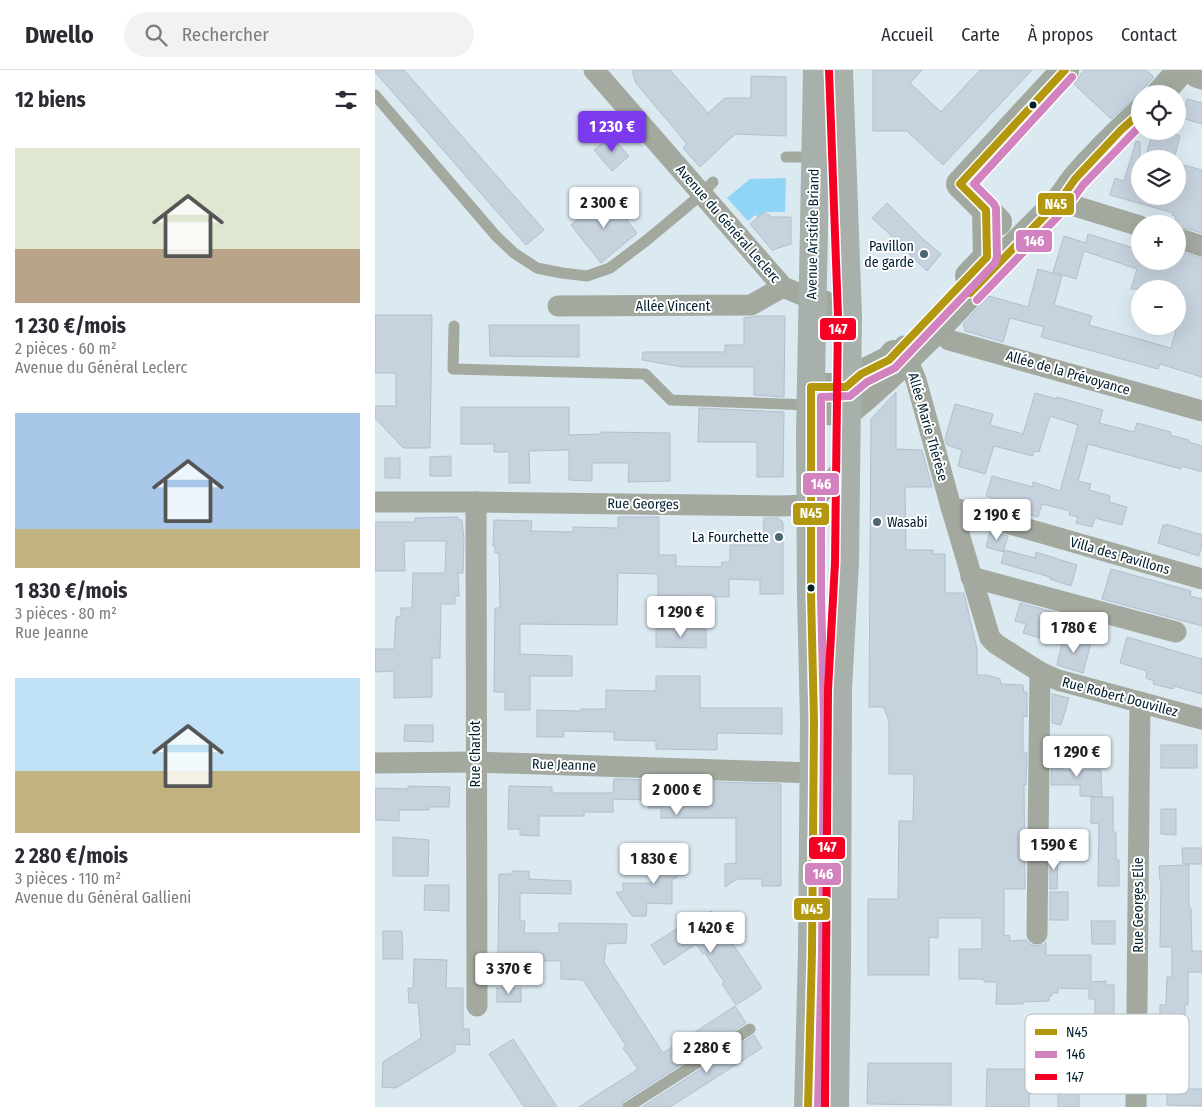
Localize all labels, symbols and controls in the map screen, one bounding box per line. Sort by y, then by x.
search box [124,12,474,57]
text: Dwello [25,21,94,49]
icon: search [142,21,170,49]
text: Rechercher [182,23,269,46]
text: Accueil [881,24,933,46]
text: Carte [961,24,1000,46]
text: À propos [1028,24,1093,46]
text: Contact [1121,24,1177,46]
map controls [1131,85,1186,335]
button: locate [1131,85,1186,140]
icon: filters [332,86,360,114]
text: 12 biens [15,87,86,113]
unlabelled marker [1028,100,1038,110]
pin: 1 230 € [566,111,658,153]
text: 1 230 € [589,117,635,136]
button: layers [1131,150,1186,205]
street label: Avenue du Général Leclerc [672,162,784,286]
street label: Avenue Aristide Briand [803,168,823,300]
icon: home [143,181,233,271]
pin: 2 300 € [558,186,650,229]
line badge: N45 [1037,192,1075,216]
text: 2 300 € [580,193,628,212]
text: N45 [1045,196,1067,213]
button: + [1131,215,1186,270]
line badge: 146 [1015,229,1053,253]
text: 146 [1024,233,1044,250]
place label: Pavillon de garde [864,238,914,271]
marker: Pavillon de garde [918,248,930,260]
button: − [1131,280,1186,335]
street label: Allée Vincent [636,298,711,315]
text: 1 230 €/mois [15,313,126,339]
line badge: 147 [819,317,857,341]
text: 147 [829,321,847,338]
text: 2 pièces · 60 m² [15,339,117,358]
street label: Allée de la Prévoyance [1004,347,1132,399]
text: Avenue du Général Leclerc [15,358,187,377]
street label: Allée Marie Thérèse [904,371,952,483]
icon: home [143,446,233,536]
line badge: 146 [802,472,840,496]
text: 146 [811,476,831,493]
street label: Rue Georges [607,495,679,513]
pin: 2 190 € [951,498,1043,541]
line badge: N45 [792,502,830,526]
text: N45 [800,505,822,522]
text: 2 190 € [974,505,1020,524]
place label: Wasabi [887,514,928,531]
marker: Wasabi [871,516,883,528]
place label: La Fourchette [692,529,769,546]
marker: La Fourchette [773,531,785,543]
street label: Villa des Pavillons [1068,534,1172,578]
text: 1 830 €/mois [15,578,127,604]
unlabelled marker [806,583,816,593]
pin: 1 290 € [635,596,727,638]
text: 1 290 € [658,602,704,621]
text: 3 pièces · 80 m² [15,604,117,623]
pin: 1 780 € [1028,612,1120,654]
text: 1 780 € [1051,618,1097,637]
text: Rue Jeanne [15,623,89,642]
street label: Rue Robert Douvillez [1060,673,1180,721]
icon: home [143,711,233,801]
street label: Rue Charlot [467,720,484,787]
pin: 1 290 € [1031,736,1123,778]
text: 1 290 € [1054,742,1100,761]
street label: Rue Jeanne [532,755,597,775]
pin: 2 000 € [631,774,723,816]
text: 2 000 € [653,780,701,799]
pin: 1 590 € [1008,828,1100,871]
text: 1 590 € [1031,835,1077,854]
line badge: 147 [808,836,846,860]
text: 147 [818,839,836,856]
pin: 1 830 € [608,842,700,885]
text: 2 280 €/mois [15,843,128,869]
text: 1 830 € [631,849,677,868]
street label: Rue Georges Elie [1130,857,1147,953]
line badge: 146 [804,862,842,886]
text: 146 [813,866,833,883]
text: 3 pièces · 110 m² [15,869,121,888]
text: Avenue du Général Gallieni [15,888,191,907]
line badge: N45 [793,897,831,921]
text: N45 [801,901,823,918]
pin: 1 420 € [665,912,757,954]
text: 1 420 € [688,918,734,937]
pin: 3 370 € [463,952,555,995]
text: 3 370 € [486,959,532,978]
legend [1025,1014,1189,1094]
text: N45 [1066,1024,1088,1041]
pin: 2 280 € [661,1032,753,1074]
text: 2 280 € [683,1038,731,1057]
text: 146 [1066,1046,1085,1063]
text: 147 [1066,1069,1084,1086]

